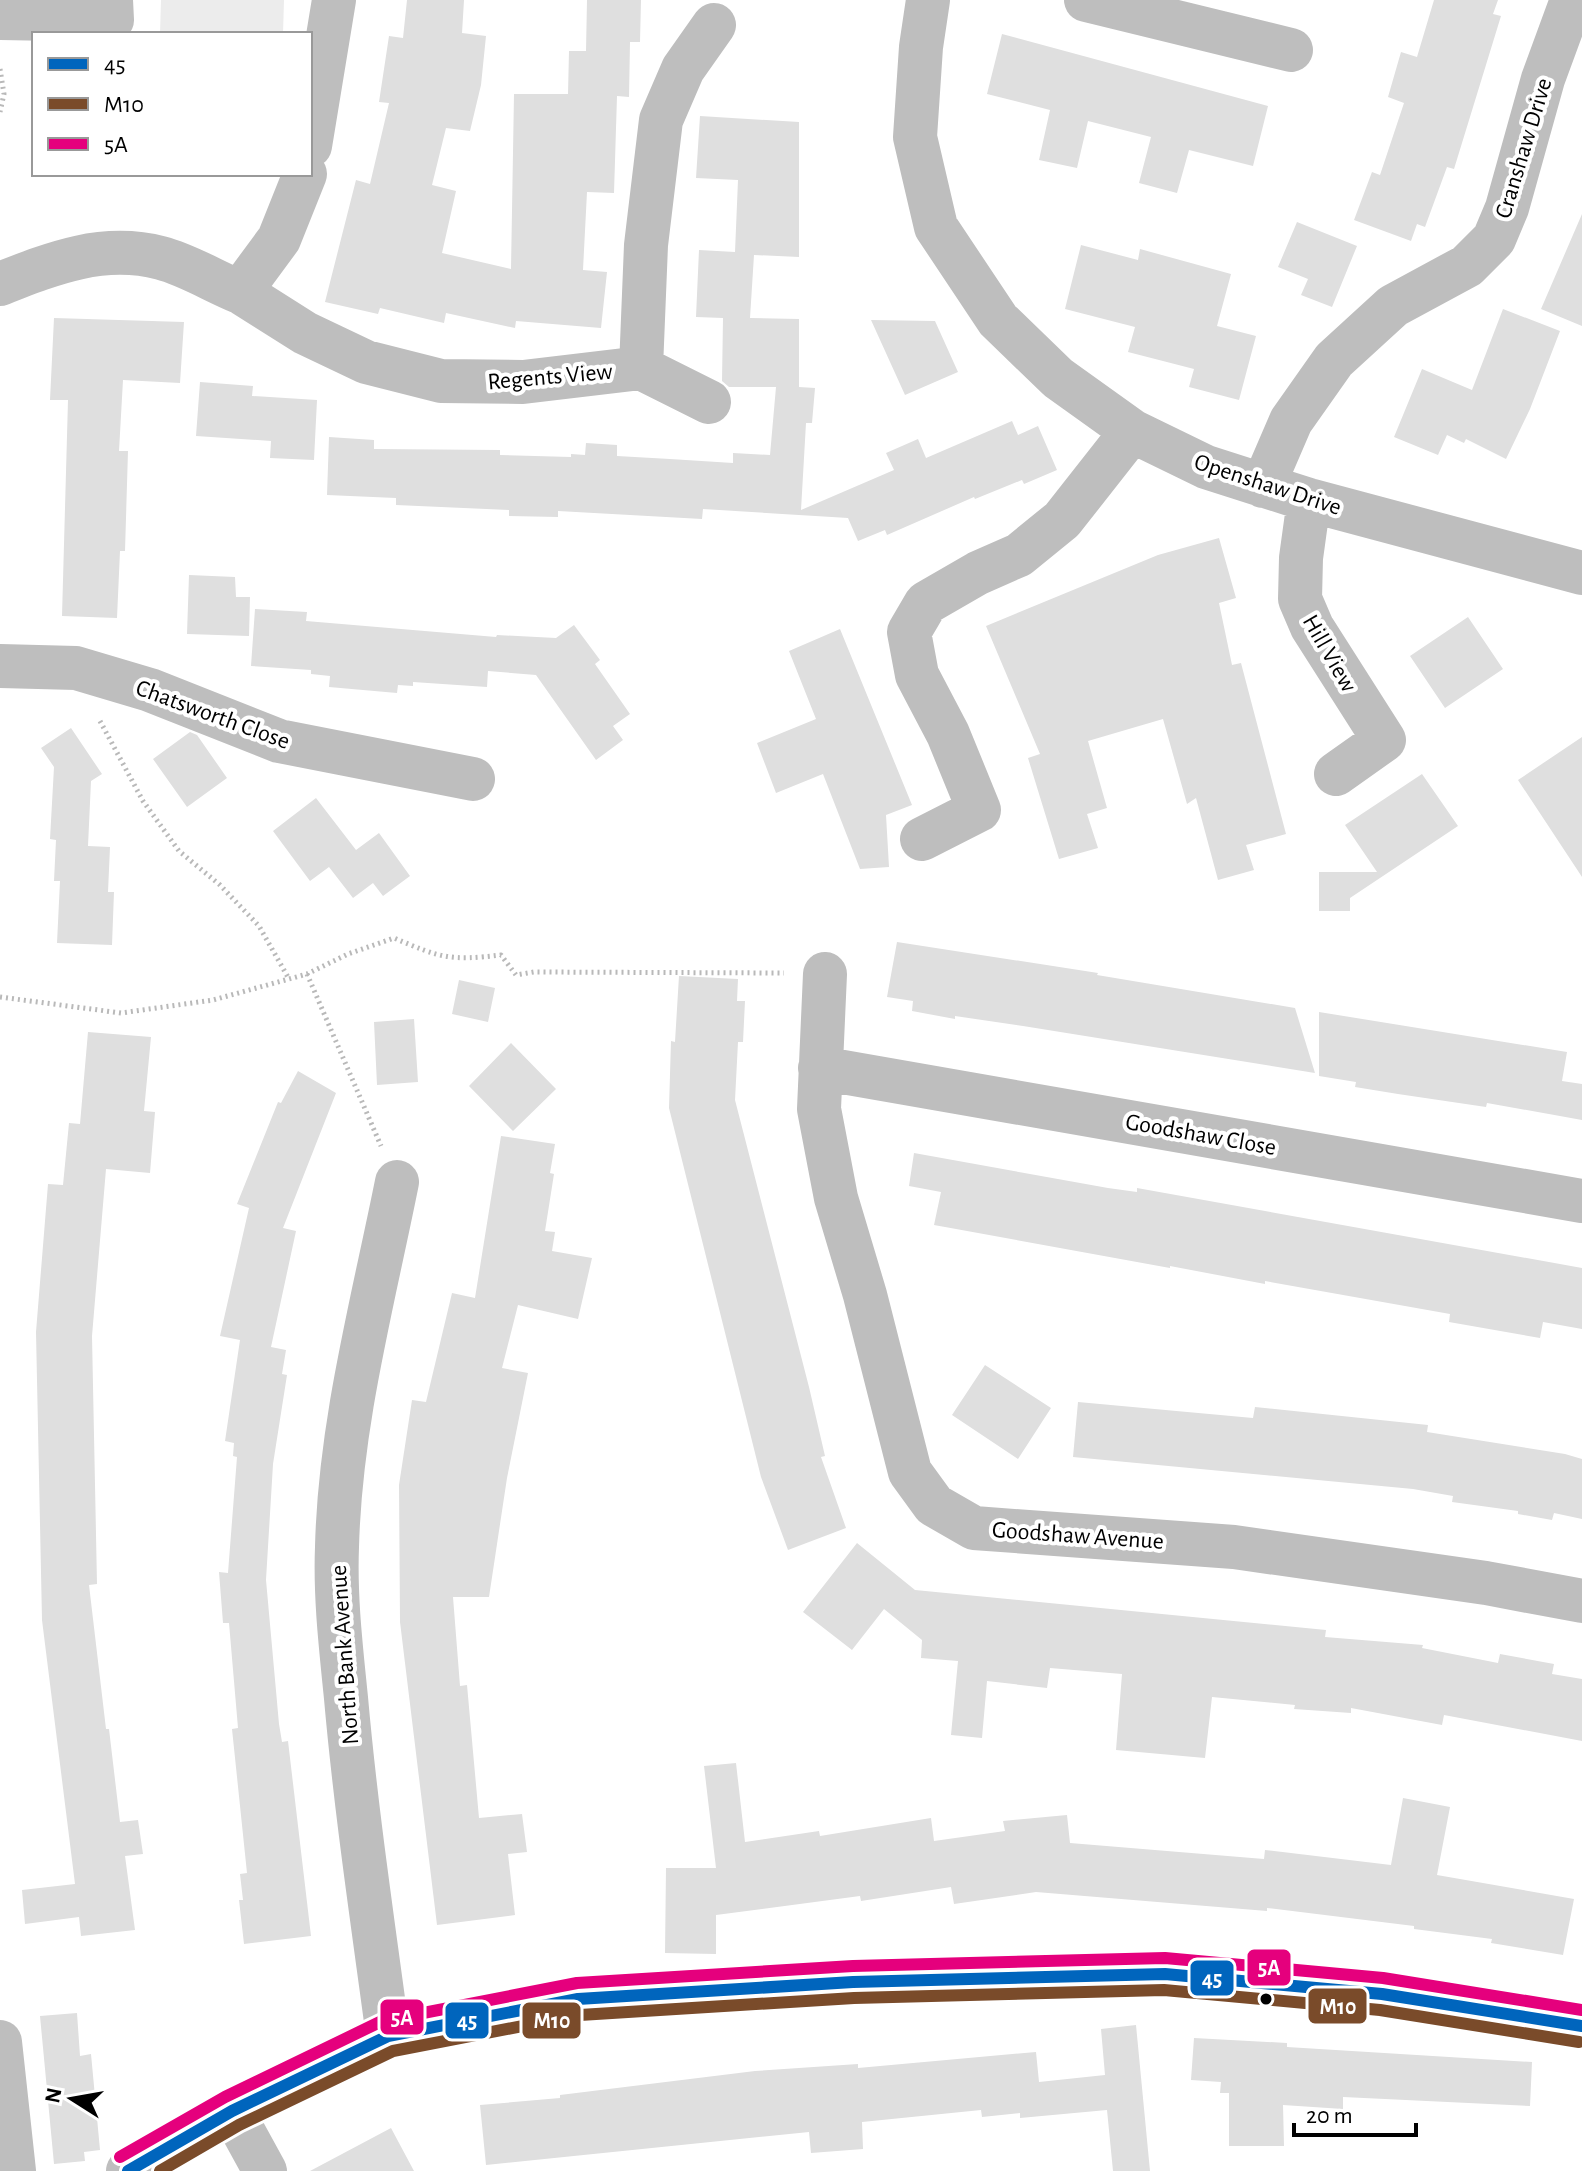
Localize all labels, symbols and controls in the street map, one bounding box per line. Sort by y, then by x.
legend [32,32,312,176]
text: 45 [104,53,126,77]
street label: Cranshaw Drive [1491,75,1557,221]
text: M10 [104,93,144,117]
text: 5A [104,133,128,157]
street label: Regents View [487,360,614,394]
street label: Openshaw Drive [1191,450,1344,520]
street label: Hill View [1298,611,1361,696]
street label: Chatsworth Close [132,676,293,754]
street label: Goodshaw Close [1124,1110,1278,1160]
street label: Goodshaw Avenue [991,1518,1165,1554]
street label: North Bank Avenue [327,1564,363,1746]
line badge: 5A [1246,1948,1292,1987]
text: 5A [1258,1957,1280,1979]
line badge: 45 [1189,1959,1235,1997]
text: 45 [1202,1968,1222,1990]
line badge: M10 [1307,1987,1368,2025]
unlabelled marker [1258,1991,1274,2007]
text: M10 [1320,1996,1356,2018]
line badge: 5A [379,1998,425,2036]
line badge: 45 [444,2001,490,2040]
line badge: M10 [521,2001,582,2040]
text: 5A [391,2007,413,2029]
text: 45 [457,2010,477,2032]
text: M10 [534,2010,570,2032]
north arrow [32,2059,112,2139]
text: N [41,2086,66,2105]
scale bar [1294,2087,1416,2137]
text: 20 m [1306,2104,1353,2128]

